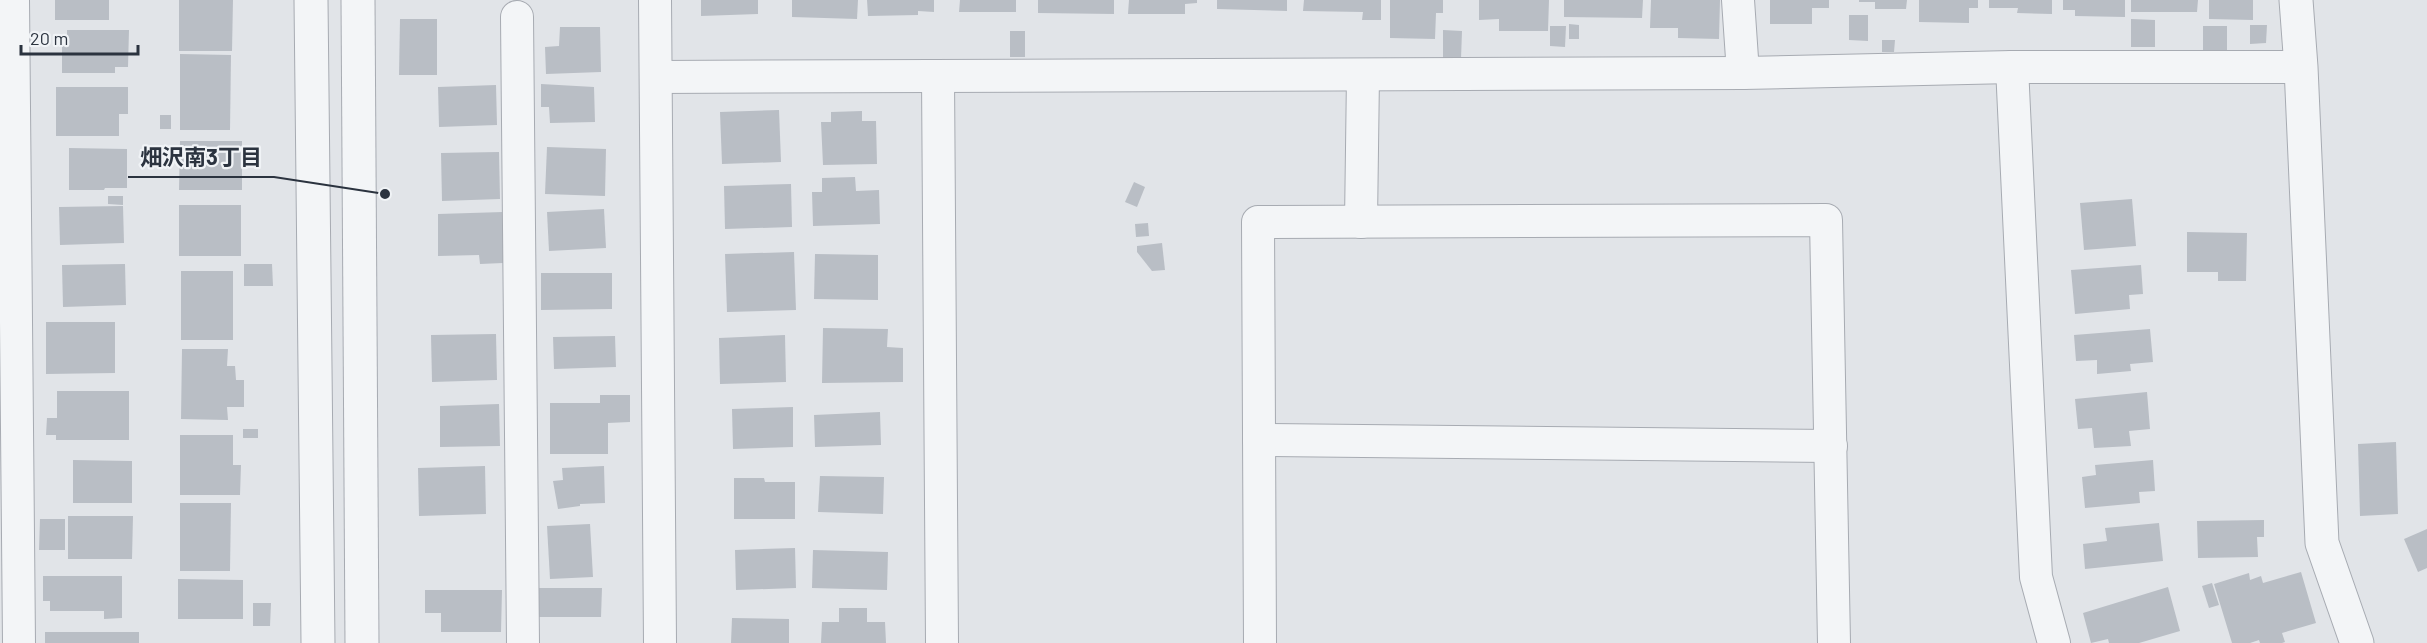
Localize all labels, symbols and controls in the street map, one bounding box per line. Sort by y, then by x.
scale bar [21,18,138,56]
text: 20 m [30,27,68,49]
callout: 畑沢南3丁目 [128,137,274,177]
text: 畑沢南3丁目 [140,143,262,169]

